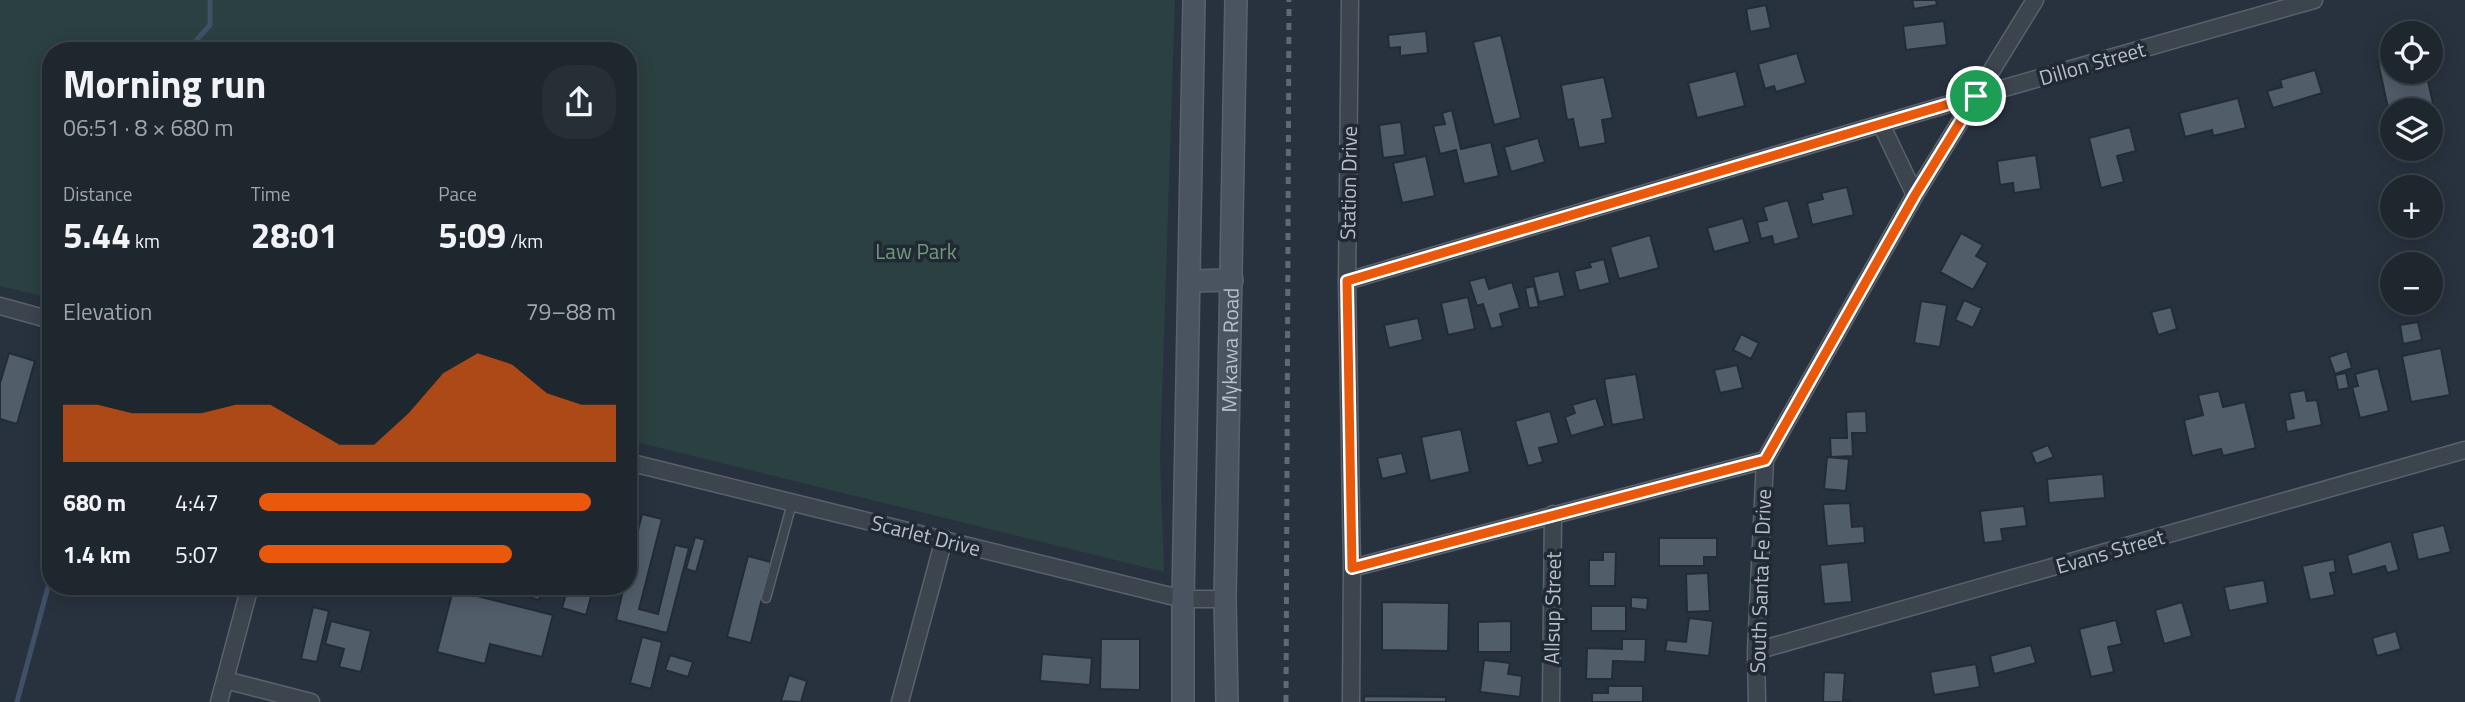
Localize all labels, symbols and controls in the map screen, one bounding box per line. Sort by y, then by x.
map controls [2380,21,2443,315]
button: locate [2380,21,2443,84]
street label: Dillon Street [2035,32,2149,93]
text: Morning run [63,55,266,113]
button: share [542,65,616,139]
pin [1946,66,2006,126]
icon: arrive [1957,77,1995,115]
button: layers [2380,98,2443,161]
text: 06:51 · 8 × 680 m [63,110,233,145]
street label: Station Drive [1331,126,1365,240]
button: + [2380,175,2443,238]
text: Distance [63,179,132,208]
text: Time [251,179,290,208]
text: Pace [438,179,477,208]
text: 5.44 [63,208,131,262]
text: 28:01 [251,208,338,262]
text: 5:09 [438,208,506,262]
text: km [131,226,160,255]
text: /km [506,226,543,255]
park label: Law Park [875,235,957,267]
button: − [2380,252,2443,315]
street label: Mykawa Road [1212,287,1247,413]
text: Elevation [63,294,152,329]
text: 79–88 m [526,294,616,329]
text: 680 m [63,485,126,520]
text: 4:47 [175,485,219,520]
street label: South Santa Fe Drive [1741,488,1779,674]
street label: Scarlet Drive [868,506,984,564]
street label: Evans Street [2052,520,2169,582]
text: 1.4 km [63,537,131,572]
text: 5:07 [175,537,219,572]
street label: Allsup Street [1535,551,1569,665]

